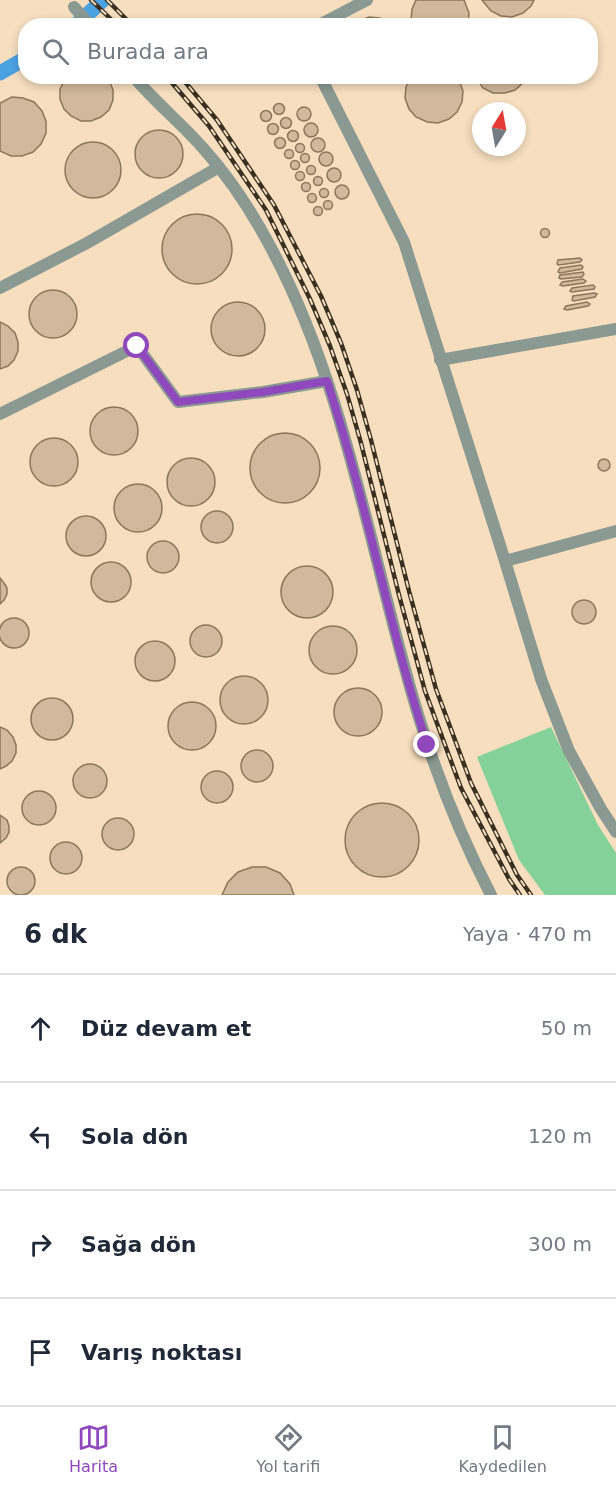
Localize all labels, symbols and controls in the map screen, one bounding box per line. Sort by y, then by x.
search box [18,18,598,84]
icon: search [39,35,72,68]
text: Burada ara [87,39,209,64]
north arrow [472,102,526,156]
route start [123,332,149,358]
route end [413,731,439,757]
text: 6 dk [24,919,87,949]
text: Yaya · 470 m [463,922,592,946]
icon: ahead [24,1012,57,1045]
text: Düz devam et [81,1016,251,1041]
text: 50 m [541,1016,592,1040]
icon: left [24,1120,57,1153]
text: Sola dön [81,1124,189,1149]
text: 120 m [528,1124,592,1148]
icon: right [24,1228,57,1261]
text: Sağa dön [81,1232,196,1257]
text: 300 m [528,1232,592,1256]
icon: arrive [24,1336,57,1369]
text: Varış noktası [81,1340,242,1365]
tab: Harita [69,1421,118,1476]
tab: Yol tarifi [256,1421,320,1476]
tab: Kaydedilen [458,1421,547,1476]

